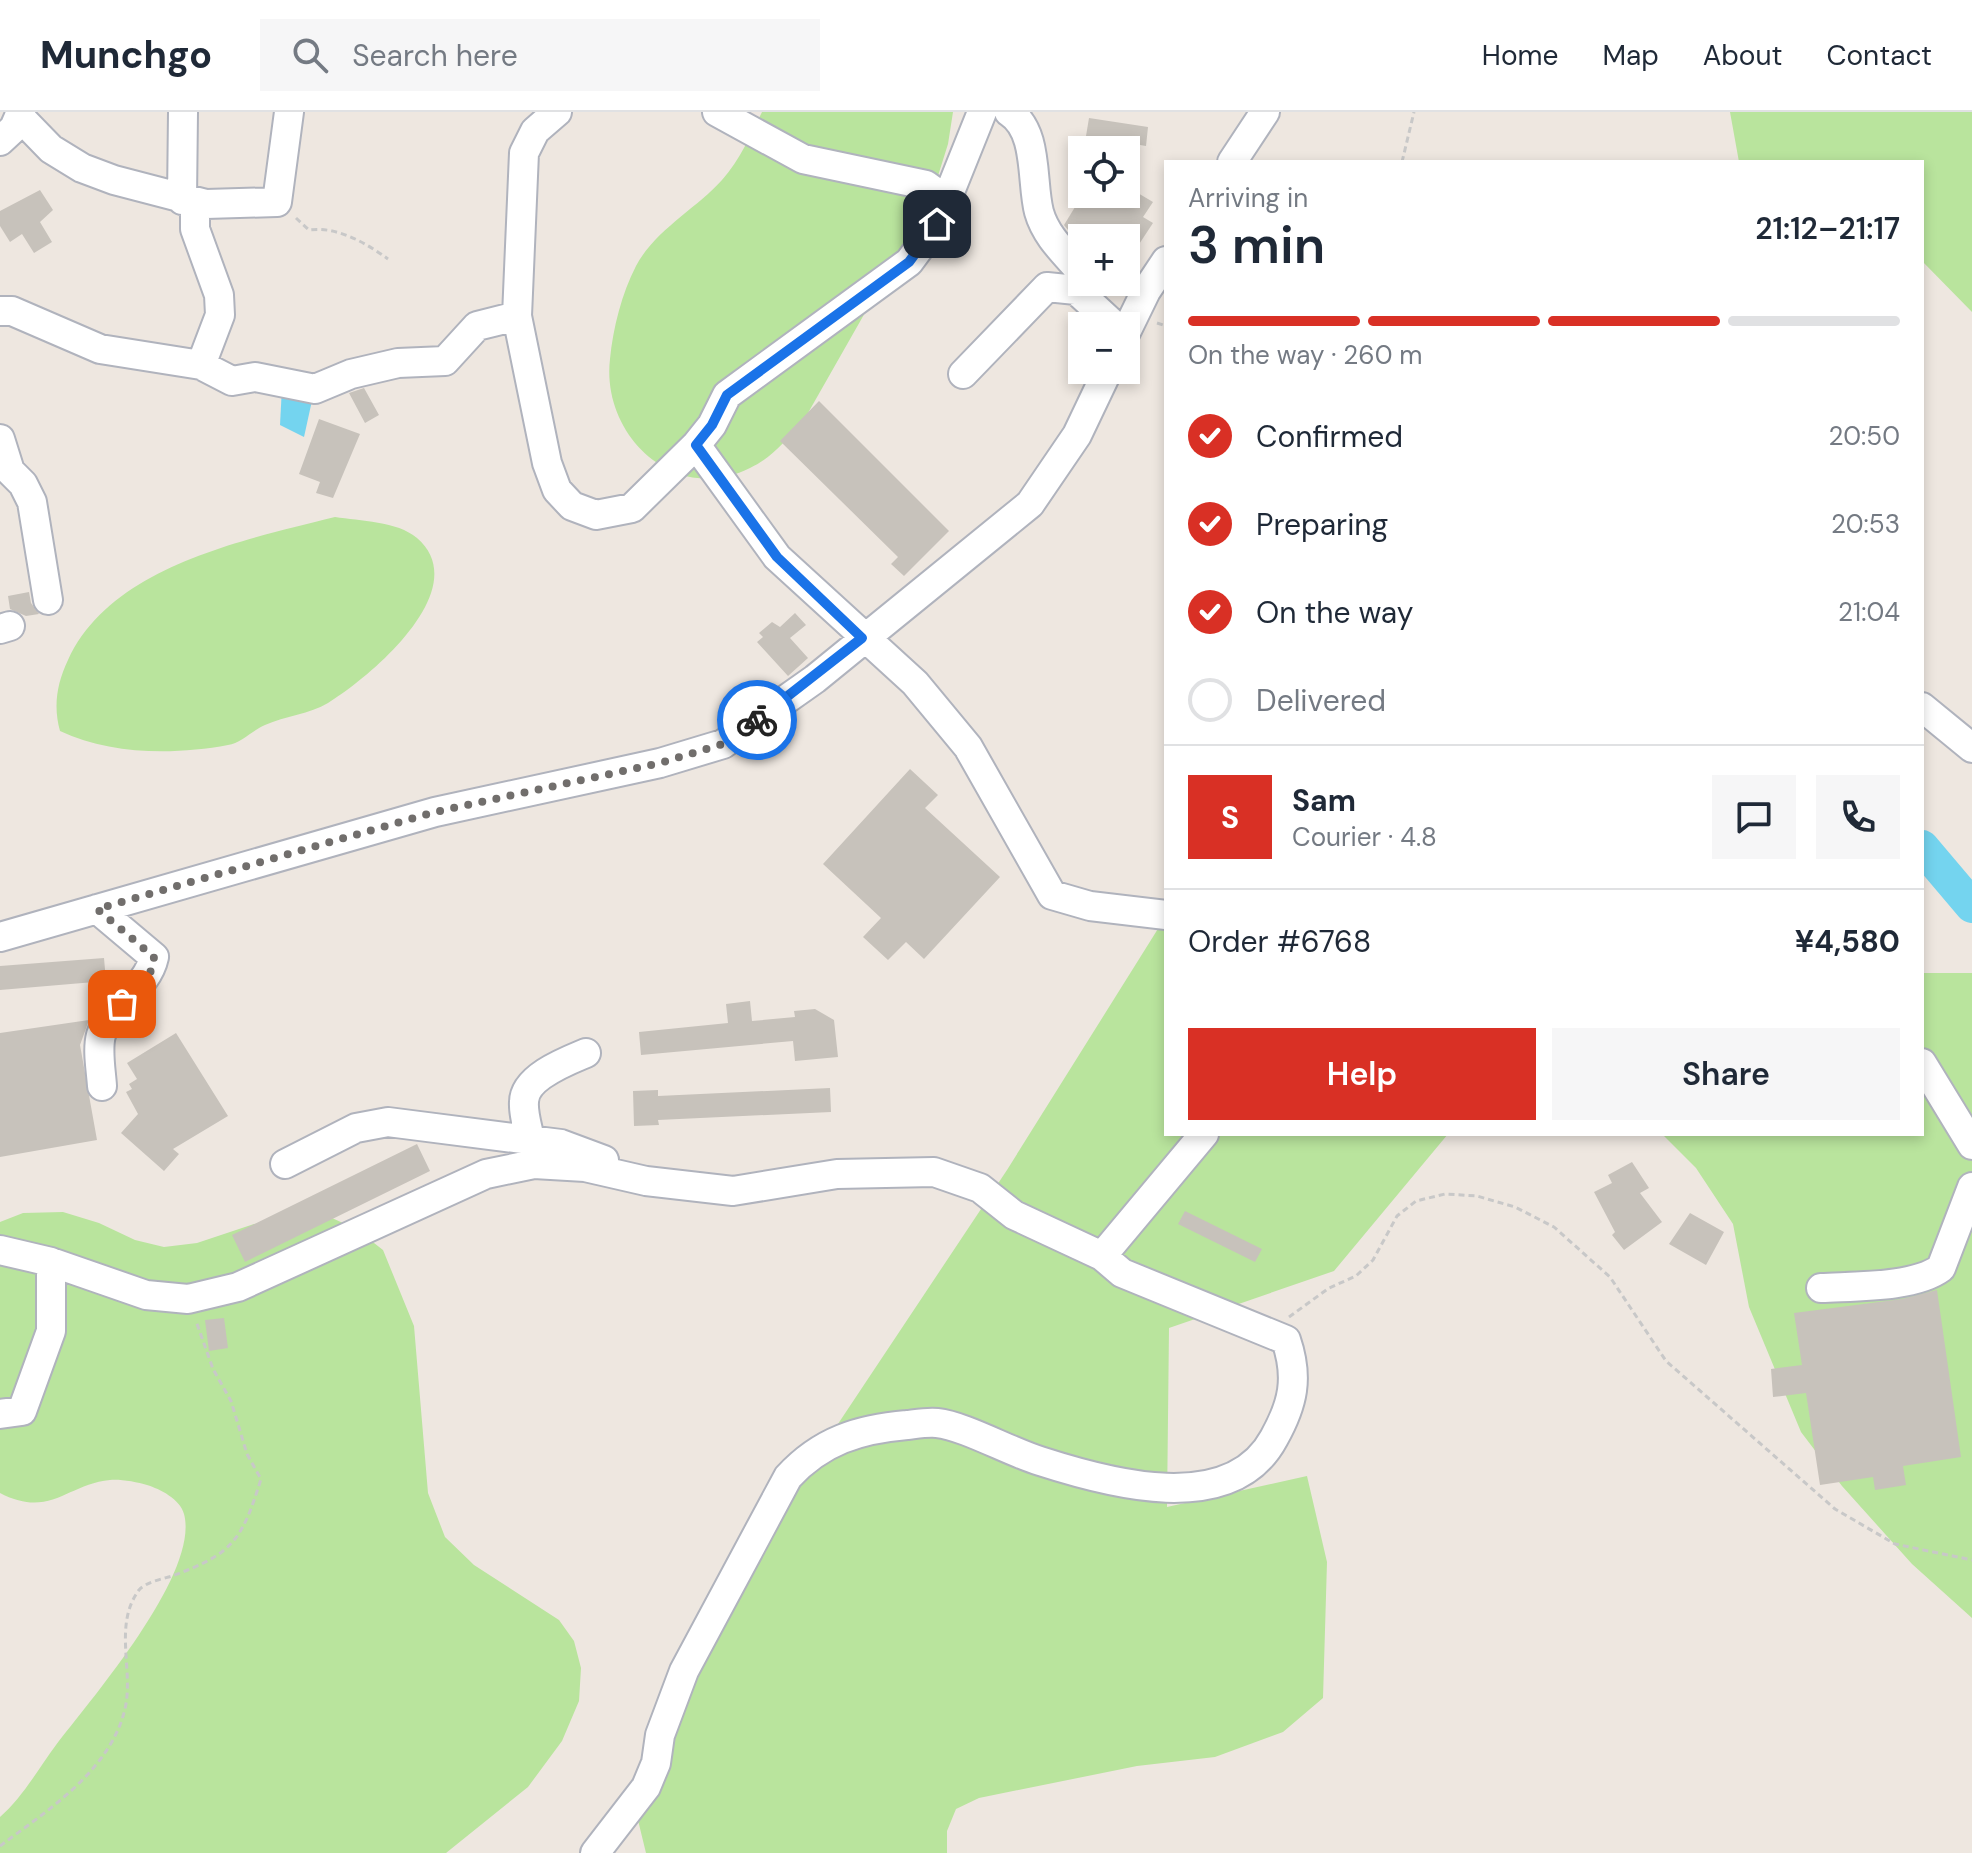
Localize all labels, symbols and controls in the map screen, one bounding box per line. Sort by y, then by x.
search box [260,19,820,91]
text: Munchgo [40,30,212,80]
icon: search [288,33,332,77]
text: Search here [352,36,518,75]
text: Home [1482,37,1558,74]
text: Map [1602,37,1659,74]
text: About [1703,37,1782,74]
text: Contact [1826,37,1932,74]
map controls [1068,136,1140,384]
button: locate [1068,136,1140,208]
text: Arriving in [1188,181,1308,215]
pin [903,190,971,258]
icon: home [915,202,959,246]
text: 21:12–21:17 [1755,209,1900,248]
text: 3 min [1188,211,1325,279]
button: + [1068,224,1140,296]
button: − [1068,312,1140,384]
text: On the way · 260 m [1188,338,1423,372]
icon: check [1188,414,1232,458]
text: Confirmed [1256,417,1403,456]
text: 20:50 [1829,419,1900,453]
icon: check [1188,502,1232,546]
text: Preparing [1256,505,1388,544]
text: 20:53 [1831,507,1900,541]
icon: check [1188,590,1232,634]
text: On the way [1256,593,1413,632]
text: 21:04 [1838,595,1900,629]
courier [717,680,797,760]
text: Delivered [1256,681,1386,720]
icon: bike [735,698,779,742]
button: chat [1712,775,1796,859]
button: phone [1816,775,1900,859]
text: Sam [1292,781,1356,820]
text: S [1221,798,1239,837]
text: Courier · 4.8 [1292,820,1437,854]
text: Order #6768 [1188,922,1371,961]
text: ¥4,580 [1795,922,1900,961]
pin [88,970,156,1038]
icon: bag [100,982,144,1026]
button: Help [1188,1028,1536,1120]
button: Share [1552,1028,1900,1120]

